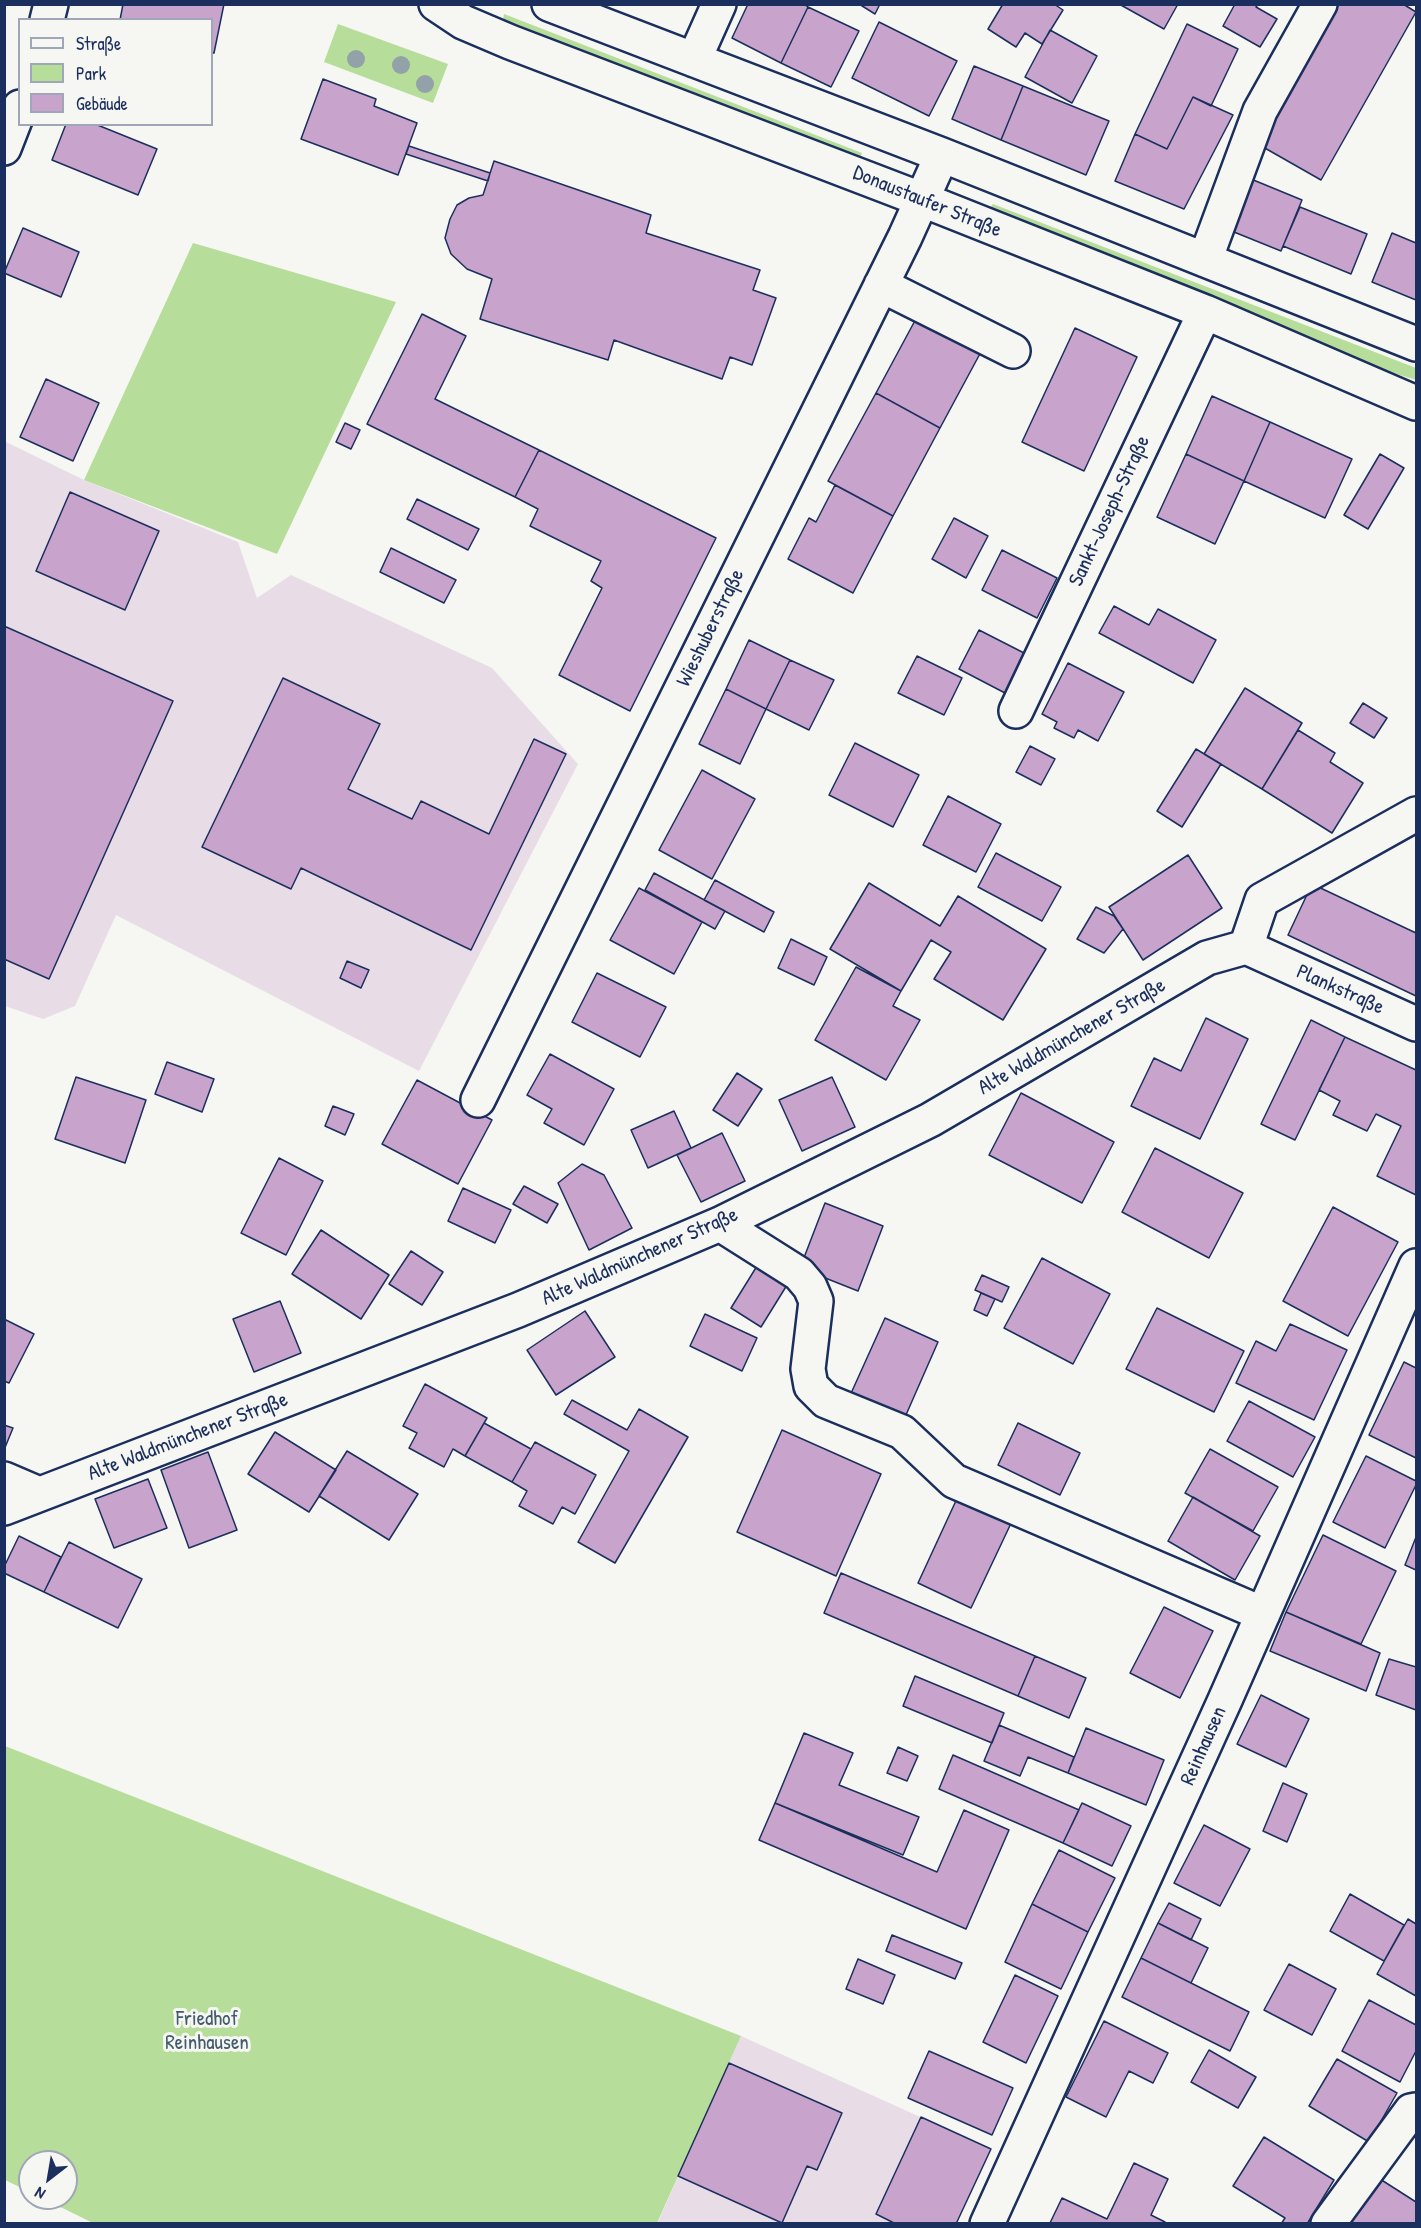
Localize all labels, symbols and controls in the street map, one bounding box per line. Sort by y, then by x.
legend [18,18,213,126]
text: Straße [76,31,121,56]
text: Park [76,61,106,86]
text: Gebäude [76,91,128,116]
street label: Donaustaufer Straße [849,161,1005,243]
street label: Sankt-Joseph-Straße [1064,432,1156,590]
street label: Wieshuberstraße [672,565,750,691]
street label: Plankstraße [1292,960,1388,1020]
street label: Alte Waldmünchener Straße [974,973,1170,1101]
street label: Alte Waldmünchener Straße [538,1202,742,1312]
street label: Alte Waldmünchener Straße [84,1387,292,1487]
street label: Reinhausen [1176,1703,1232,1789]
park label: Friedhof Reinhausen [165,2006,249,2056]
north arrow [18,2150,78,2210]
text: N [30,2182,49,2205]

